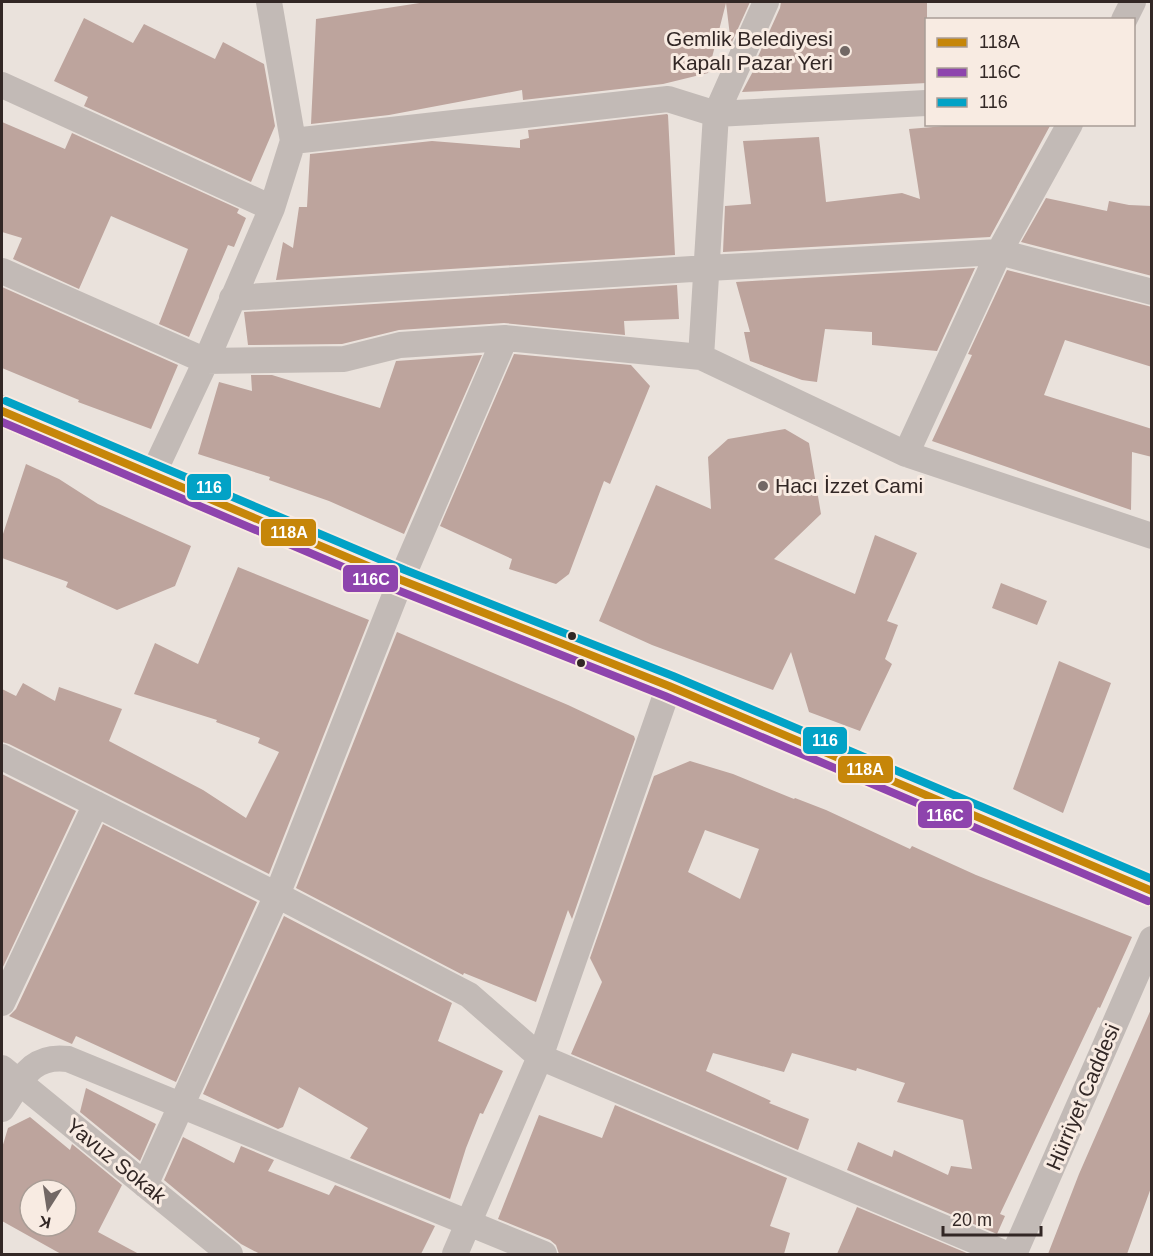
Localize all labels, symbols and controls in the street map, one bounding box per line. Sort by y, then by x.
legend [925,18,1135,126]
place label: Gemlik Belediyesi Kapalı Pazar Yeri [666,27,833,74]
text: 118A [979,32,1020,52]
marker: Gemlik Belediyesi Kapalı Pazar Yeri [838,44,852,58]
text: 116C [979,62,1021,82]
text: 116 [979,92,1008,112]
line badge: 116 [186,473,232,501]
place label: Hacı İzzet Cami [775,474,923,497]
text: 116 [196,479,222,496]
marker: Hacı İzzet Cami [756,479,770,493]
line badge: 118A [260,518,317,547]
text: 118A [270,524,308,541]
line badge: 116C [342,564,399,593]
text: 116C [352,571,390,588]
unlabelled marker [566,630,578,642]
unlabelled marker [575,657,587,669]
line badge: 116 [802,726,848,755]
text: 116 [812,732,838,749]
line badge: 118A [837,755,894,784]
text: 118A [846,761,884,778]
line badge: 116C [917,800,973,829]
text: 116C [926,807,964,824]
street label: Hürriyet Caddesi [1041,1020,1124,1173]
street label: Yavuz Sokak [62,1114,171,1208]
north arrow [18,1178,78,1238]
scale bar [943,1199,1040,1237]
text: 20 m [952,1210,992,1230]
text: K [37,1213,52,1232]

